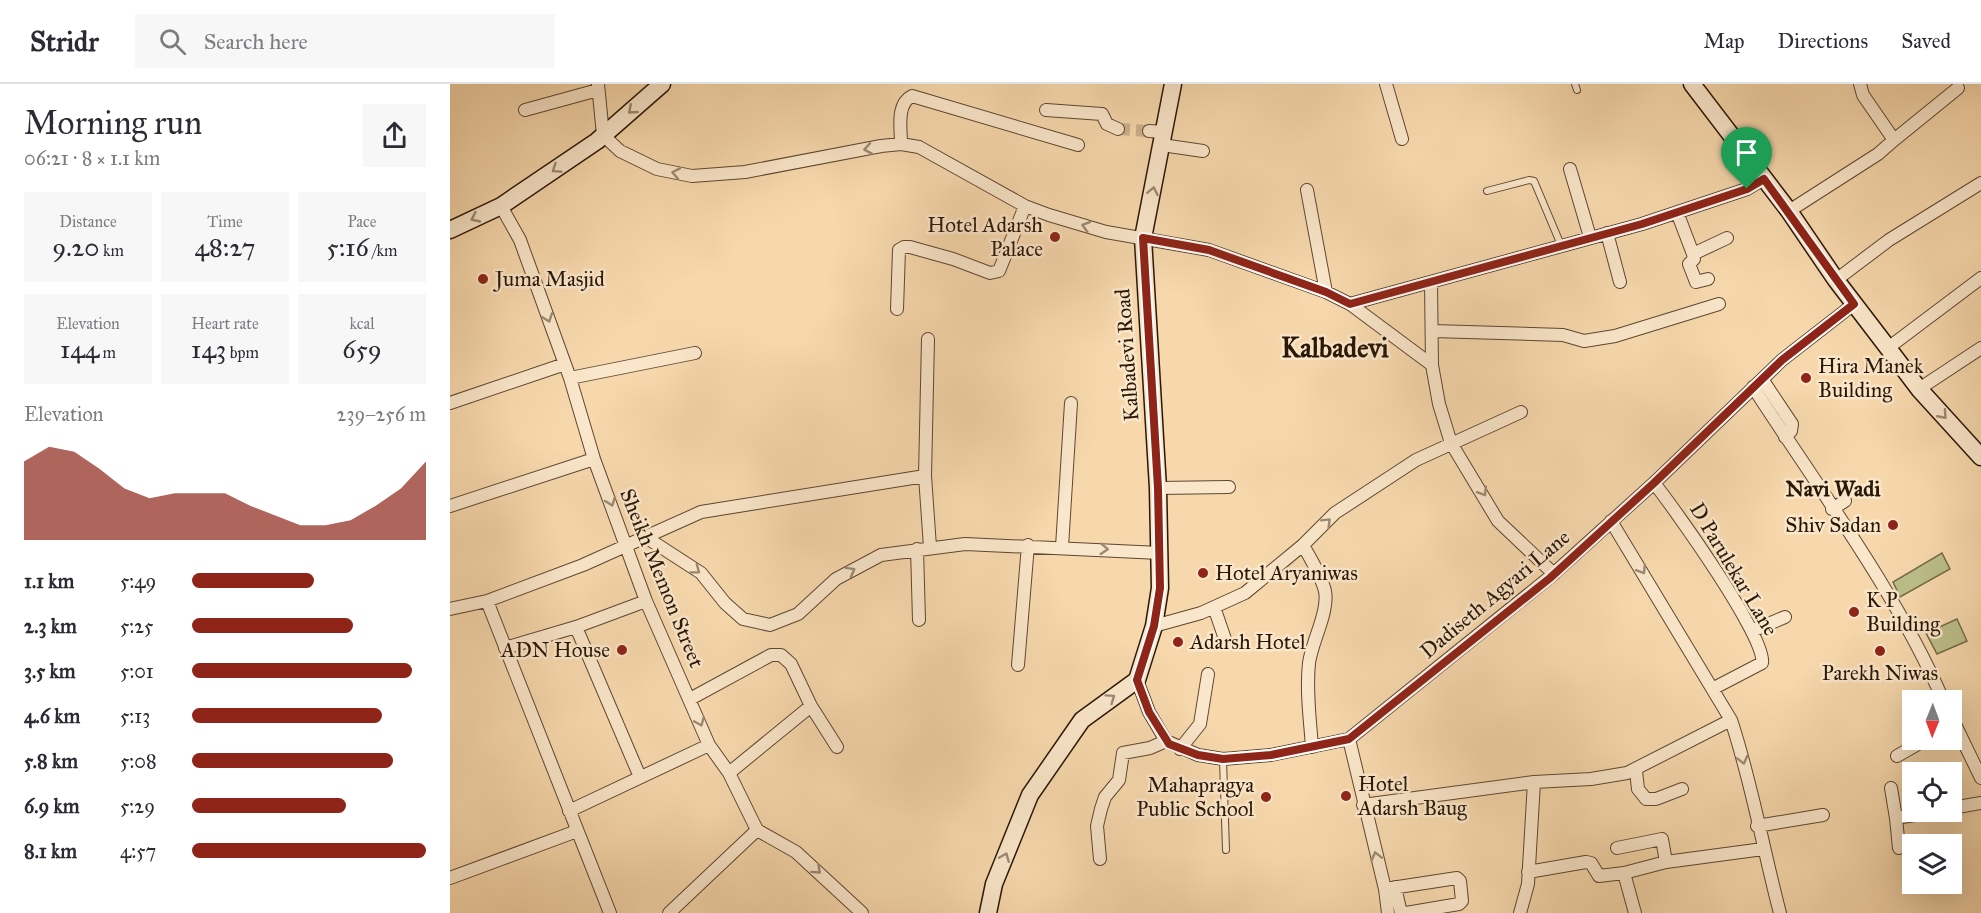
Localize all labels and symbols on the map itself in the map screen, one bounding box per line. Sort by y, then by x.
one-way arrow [629,103,639,114]
pin [1721,127,1772,189]
one-way arrow [863,142,873,155]
one-way arrow [551,162,562,173]
one-way arrow [671,167,680,179]
one-way arrow [1146,186,1159,196]
one-way arrow [471,211,482,223]
place label: Hotel Adarsh Palace [927,212,1043,262]
one-way arrow [1081,221,1092,233]
marker: Hotel Adarsh Palace [1048,230,1062,244]
place label: Juma Masjid [493,266,605,292]
marker: Juma Masjid [476,272,490,286]
street label: Kalbadevi Road [1109,287,1145,422]
one-way arrow [541,312,554,323]
district label: Kalbadevi [1281,331,1389,364]
place label: Hira Manek Building [1818,353,1924,403]
marker: Hira Manek Building [1799,371,1813,385]
one-way arrow [1936,408,1947,419]
district label: Navi Wadi [1786,475,1881,502]
street label: Sheikh Memon Street [614,485,710,672]
one-way arrow [1475,486,1487,496]
one-way arrow [604,496,616,507]
street label: D Parulekar Lane [1684,498,1784,640]
place label: Shiv Sadan [1785,512,1881,538]
one-way arrow [1319,518,1330,529]
marker: Shiv Sadan [1886,518,1900,532]
street label: Dadiseth Agyari Lane [1415,524,1575,664]
one-way arrow [1099,542,1108,555]
place label: Hotel Aryaniwas [1215,560,1358,586]
one-way arrow [689,563,700,574]
one-way arrow [1634,564,1646,574]
marker: Hotel Aryaniwas [1196,566,1210,580]
one-way arrow [844,567,855,578]
place label: K P Building [1866,587,1940,637]
marker: K P Building [1847,605,1861,619]
place label: Adarsh Hotel [1189,629,1306,655]
marker: Adarsh Hotel [1171,635,1185,649]
place label: ADN House [500,637,610,663]
marker: ADN House [615,643,629,657]
marker: Parekh Niwas [1873,644,1887,658]
place label: Parekh Niwas [1822,660,1938,686]
north arrow [1902,690,1962,750]
one-way arrow [1104,694,1115,705]
one-way arrow [693,715,705,726]
one-way arrow [1736,754,1749,764]
place label: Hotel Adarsh Baug [1357,771,1467,821]
place label: Mahapragya Public School [1136,772,1254,822]
marker: Hotel Adarsh Baug [1339,789,1353,803]
marker: Mahapragya Public School [1259,790,1273,804]
one-way arrow [1371,851,1384,861]
one-way arrow [998,853,1010,864]
one-way arrow [810,863,820,874]

